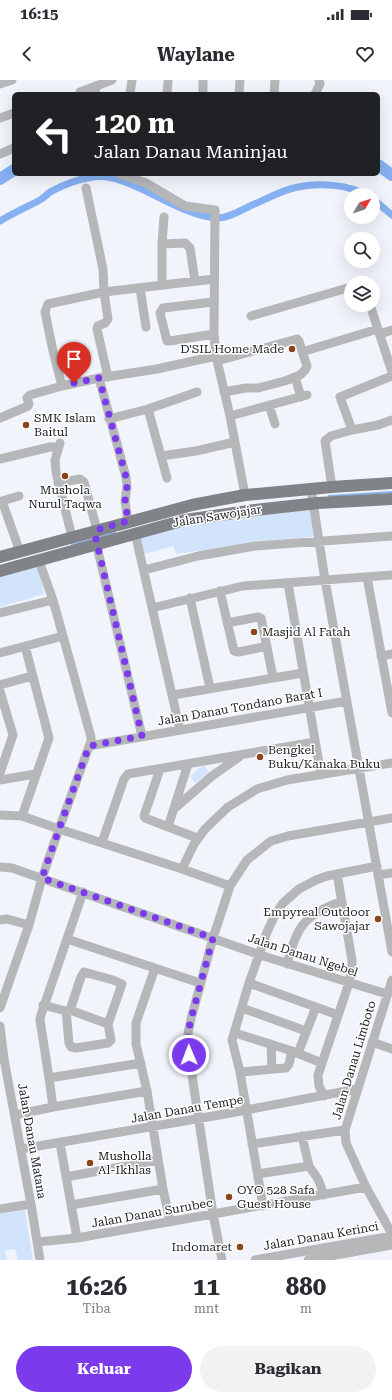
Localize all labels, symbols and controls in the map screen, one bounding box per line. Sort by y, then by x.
text: 16:15 [20,5,58,23]
icon: back [16,43,38,65]
icon: heart [354,43,376,65]
text: Waylane [157,44,235,65]
text: 120 m [94,107,175,140]
icon: left [28,108,80,160]
text: Jalan Danau Maninjau [94,141,288,162]
north arrow [344,188,380,224]
map controls [344,188,380,312]
button: search [344,232,380,268]
button: layers [344,276,380,312]
pin [57,342,91,383]
place label: D'SIL Home Made [180,342,284,356]
marker: D'SIL Home Made [287,344,297,354]
icon: arrive [63,348,85,370]
place label: SMK Islam Baitul [34,411,96,439]
marker: SMK Islam Baitul [21,420,31,430]
marker: Mushola Nurul Taqwa [60,471,70,481]
place label: Mushola Nurul Taqwa [28,483,102,511]
street label: Jalan Sawojajar [172,502,263,530]
place label: Masjid Al Fatah [262,625,351,639]
marker: Masjid Al Fatah [249,627,259,637]
street label: Jalan Danau Tondano Barat I [157,686,323,728]
place label: Bengkel Buku/Kanaka Buku [268,743,381,771]
marker: Bengkel Buku/Kanaka Buku [255,752,265,762]
place label: Empyreal Outdoor Sawojajar [263,905,370,933]
marker: Empyreal Outdoor Sawojajar [373,914,383,924]
street label: Jalan Danau Ngebel [246,931,360,979]
street label: Jalan Danau Limboto [329,999,379,1121]
position arrow [168,1034,210,1076]
street label: Jalan Danau Matana [15,1082,49,1200]
street label: Jalan Danau Tempe [130,1092,245,1126]
place label: Musholla Al-Ikhlas [98,1149,152,1177]
marker: Musholla Al-Ikhlas [85,1158,95,1168]
place label: OYO 528 Safa Guest House [237,1183,315,1211]
marker: OYO 528 Safa Guest House [224,1192,234,1202]
street label: Jalan Danau Surubec [90,1195,214,1231]
street label: Jalan Danau Kerinci [262,1219,380,1253]
place label: Indomaret [171,1240,233,1254]
marker: Indomaret [235,1242,245,1252]
text: 16:26 [66,1273,127,1301]
text: 11 [193,1273,220,1301]
text: 880 [286,1273,326,1301]
text: Tiba [82,1301,111,1316]
text: mnt [194,1301,219,1316]
text: m [300,1301,312,1316]
button: Keluar [16,1346,192,1392]
button: Bagikan [200,1346,376,1392]

